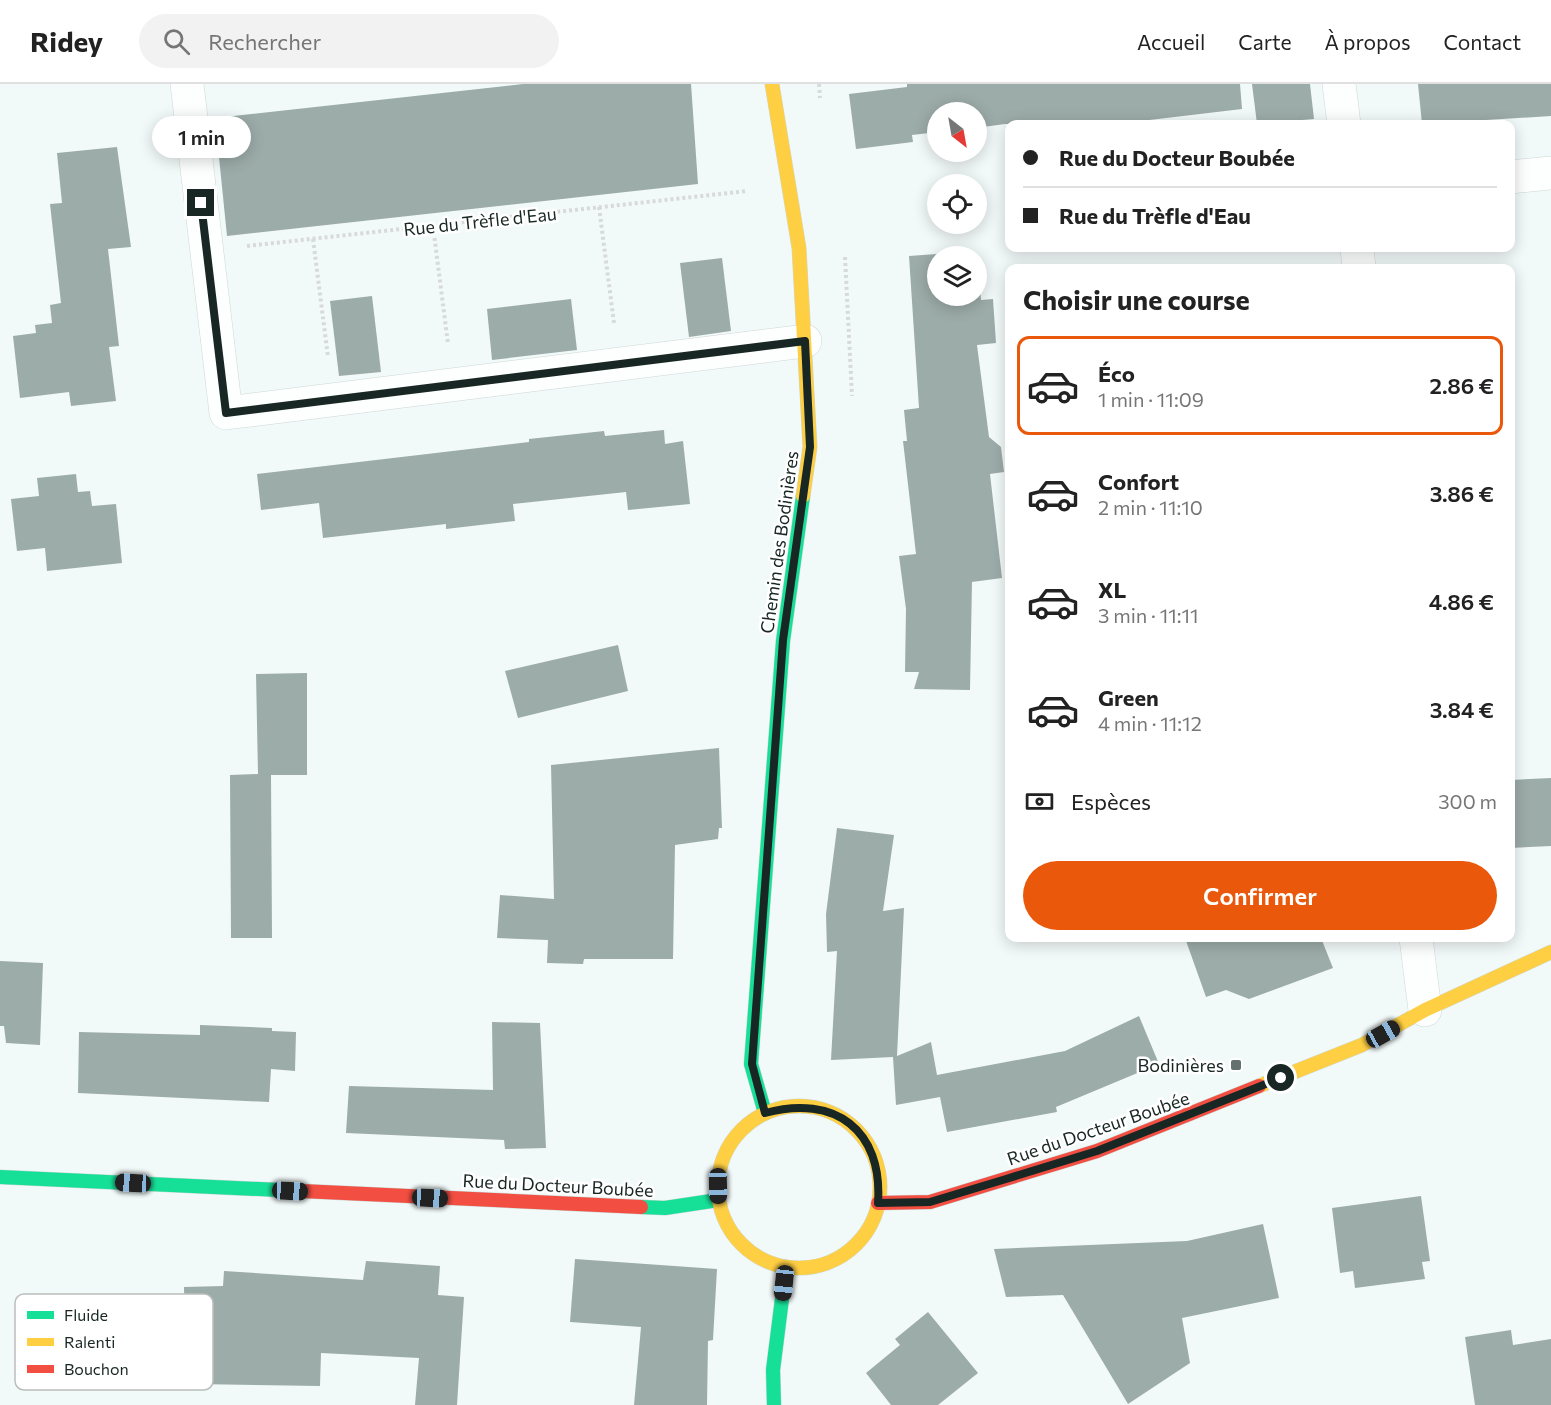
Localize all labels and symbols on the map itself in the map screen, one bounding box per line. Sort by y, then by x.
north arrow [927,102,987,162]
callout: 1 min [152,116,250,158]
route end [187,189,214,216]
street label: Rue du Trèfle d'Eau [402,202,558,240]
street label: Chemin des Bodinières [755,449,803,635]
car [1363,1017,1403,1051]
place label: Bodinières [1138,1054,1224,1076]
marker: Bodinières [1229,1058,1243,1072]
route start [1267,1064,1294,1091]
street label: Rue du Docteur Boubée [1004,1086,1192,1170]
car [709,1168,727,1204]
street label: Rue du Docteur Boubée [462,1169,654,1201]
car [115,1173,151,1193]
car [272,1181,308,1201]
car [412,1188,448,1208]
car [773,1264,795,1302]
legend [15,1294,213,1390]
text: Fluide [64,1305,108,1324]
text: Ralenti [64,1332,115,1351]
text: Bouchon [64,1359,129,1378]

